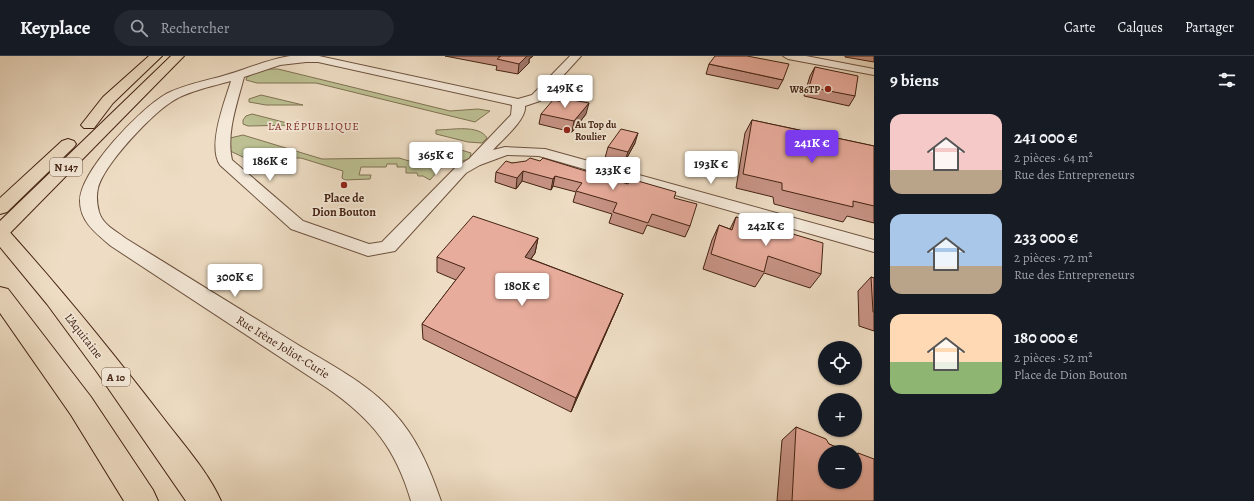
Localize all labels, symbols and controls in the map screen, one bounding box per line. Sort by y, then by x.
search box [114,10,394,46]
text: Keyplace [20,15,90,41]
icon: search [128,17,150,39]
text: Rechercher [160,18,229,38]
text: Carte [1064,18,1095,37]
text: Calques [1117,18,1163,37]
text: Partager [1185,18,1234,37]
text: 9 biens [890,69,939,92]
icon: filters [1216,69,1238,91]
pin: 249K € [532,75,598,109]
text: 249K € [547,79,583,96]
place label: W86TP [788,83,820,96]
marker: W86TP [823,84,833,94]
place label: Au Top du Roulier [574,118,617,143]
district label: LA RÉPUBLIQUE [268,119,360,134]
marker: Au Top du Roulier [562,125,572,135]
text: 241 000 € [1014,126,1078,149]
pin: 241K € [779,130,845,164]
icon: home [922,130,970,178]
text: 241K € [794,134,830,151]
pin: 365K € [403,142,469,176]
text: 365K € [418,146,454,163]
pin: 186K € [237,148,303,182]
text: 2 pièces · 64 m² [1014,149,1093,166]
pin: 193K € [678,151,744,185]
text: 186K € [252,152,288,169]
text: 193K € [694,155,728,172]
pin: 233K € [580,157,646,191]
road number: N 147 [50,158,82,176]
text: 233K € [595,161,631,178]
text: Rue des Entrepreneurs [1014,166,1135,183]
marker: Place de Dion Bouton [339,180,349,190]
place label: Place de Dion Bouton [312,190,376,220]
pin: 242K € [733,213,799,247]
text: 242K € [748,217,784,234]
text: 233 000 € [1014,226,1078,249]
icon: home [922,230,970,278]
text: 2 pièces · 72 m² [1014,249,1093,266]
pin: 300K € [202,264,268,298]
text: Rue des Entrepreneurs [1014,266,1135,283]
text: 300K € [217,268,253,285]
pin: 180K € [489,273,555,307]
text: 180K € [504,277,540,294]
street label: L'Aquitaine [61,310,107,362]
street label: Rue Irène Joliot-Curie [233,312,333,382]
text: 180 000 € [1014,326,1078,349]
icon: home [922,330,970,378]
map controls [818,341,862,489]
button: locate [818,341,862,385]
text: 2 pièces · 52 m² [1014,349,1093,366]
text: Place de Dion Bouton [1014,366,1128,383]
road number: A 10 [102,368,130,386]
button: + [818,393,862,437]
button: − [818,445,862,489]

